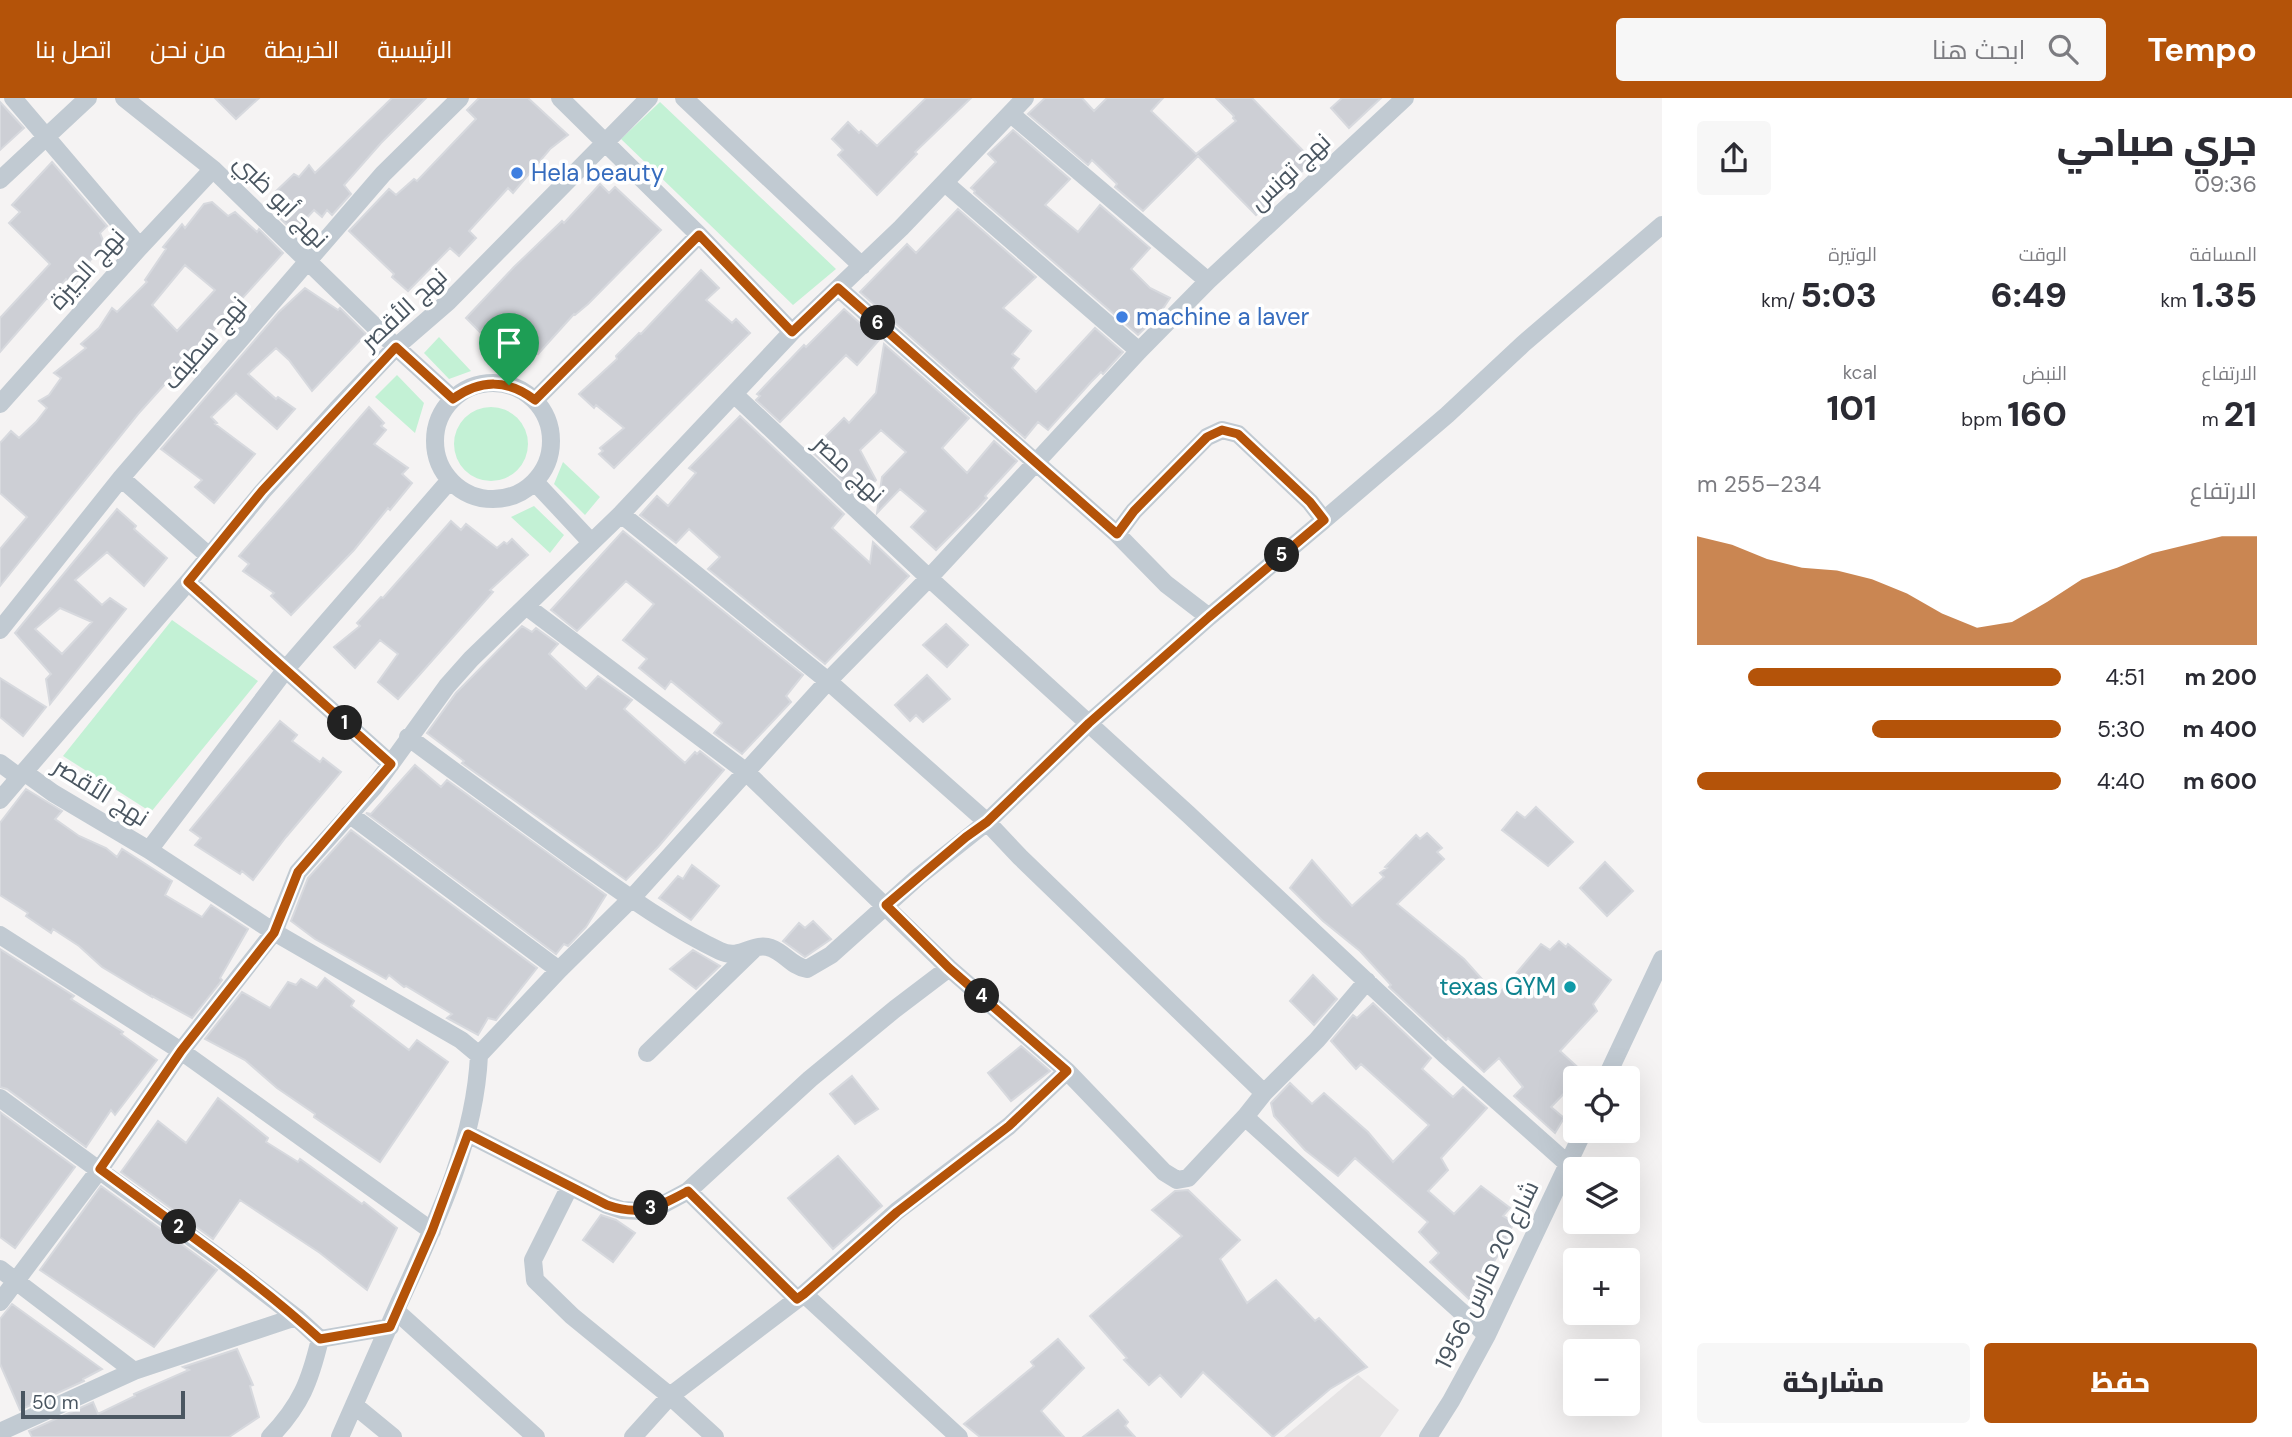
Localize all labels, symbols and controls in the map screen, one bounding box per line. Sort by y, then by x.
search box [1616,18,2106,81]
text: Tempo [2148,28,2257,71]
icon: search [2044,30,2082,68]
text: ابحث هنا [1932,33,2026,67]
text: اتصل بنا [35,34,112,65]
text: من نحن [150,34,226,65]
text: الخريطة [264,34,339,65]
text: الرئيسية [377,34,452,65]
text: جري صباحي [2057,118,2257,168]
button: share [1697,121,1771,195]
street label: نهج تونس [1242,126,1338,218]
street label: نهج أبو ظبي [225,147,335,257]
place label: Hela beauty [531,157,664,188]
marker: Hela beauty [509,165,525,181]
text: 09:36 [2194,169,2257,199]
street label: نهج الجيزة [42,221,132,317]
text: الوتيرة [1828,242,1877,267]
text: الوقت [2019,242,2067,267]
text: المسافة [2189,242,2257,267]
street label: نهج الأقصر [352,261,454,359]
text: 5:03 [1800,272,1877,318]
text: 6:49 [1991,272,2067,318]
text: 1.35 [2192,272,2257,318]
text: /km [1761,288,1800,313]
text: km [2161,288,2192,313]
street label: نهج سطيف [156,290,254,396]
place label: machine a laver [1136,301,1310,332]
pin: 6 [860,306,896,341]
marker: machine a laver [1114,309,1130,325]
text: 6 [871,310,884,335]
pin [479,313,539,385]
icon: arrive [490,324,528,362]
text: kcal [1843,360,1877,385]
text: النبض [2022,361,2067,386]
text: الارتفاع [2201,361,2257,386]
text: 101 [1826,385,1877,431]
text: 160 [2007,391,2067,437]
text: 21 [2224,391,2257,437]
text: bpm [1961,407,2007,432]
text: m [2202,407,2224,432]
street label: نهج مصر [805,427,891,510]
text: 234–255 m [1697,469,1821,499]
text: الارتفاع [2190,476,2257,506]
pin: 5 [1264,538,1300,573]
text: 5 [1276,542,1287,567]
text: 4:51 [2105,662,2145,692]
text: 200 m [2184,662,2257,692]
pin: 1 [328,706,362,740]
text: 1 [341,710,348,735]
text: 5:30 [2097,714,2145,744]
text: 400 m [2183,714,2257,744]
street label: نهج الأقصر [45,749,155,834]
text: 4:40 [2097,766,2145,796]
text: 600 m [2183,766,2257,796]
place label: texas GYM [1439,971,1556,1002]
pin: 4 [964,978,1000,1014]
marker: texas GYM [1562,979,1578,995]
text: 4 [975,983,988,1008]
map controls [1563,1066,1640,1416]
button: locate [1563,1066,1640,1143]
button: layers [1563,1157,1640,1234]
street label: شارع 20 مارس 1956 [1428,1176,1546,1374]
pin: 3 [634,1190,668,1226]
text: 3 [645,1195,656,1220]
pin: 2 [162,1210,196,1244]
text: 2 [173,1214,184,1239]
button: + [1563,1248,1640,1325]
button: − [1563,1339,1640,1416]
button: مشاركة [1697,1343,1970,1423]
button: حفظ [1984,1343,2257,1423]
scale bar [21,1388,186,1420]
text: 50 m [32,1390,79,1415]

